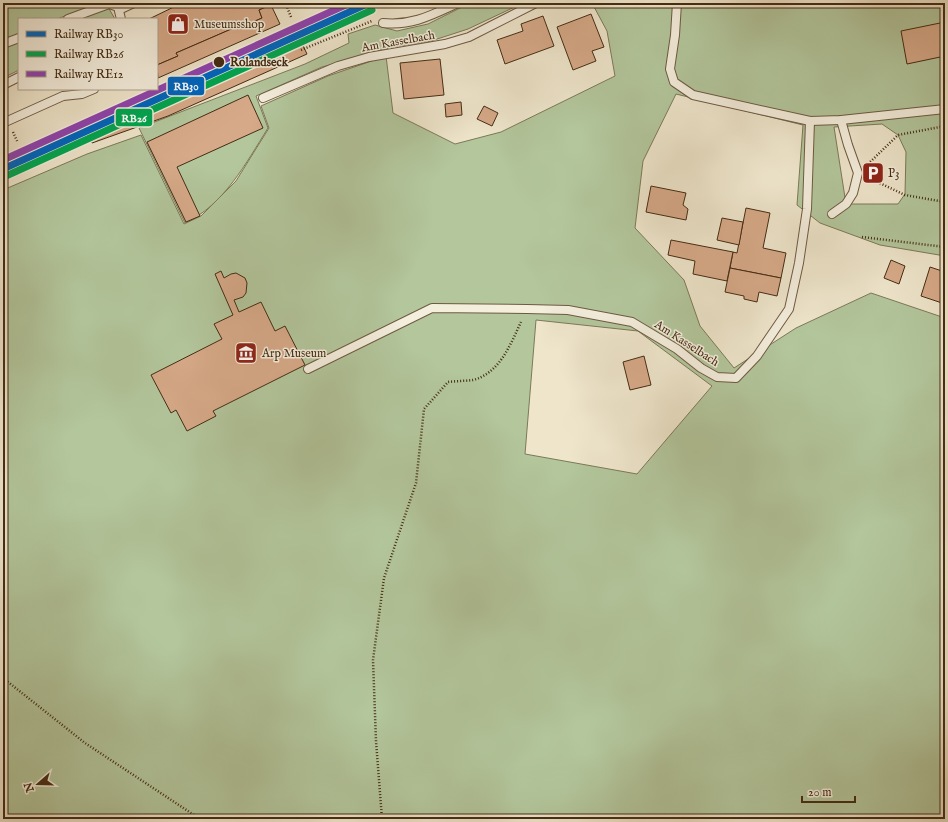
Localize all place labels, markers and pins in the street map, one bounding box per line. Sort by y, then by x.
shop icon: Museumsshop [165,11,191,37]
place label: Museumsshop [194,17,265,33]
marker: Rolandseck [212,55,226,69]
place label: Rolandseck [230,55,289,70]
parking icon: P3 [860,160,886,186]
place label: P3 [888,166,899,181]
museum icon: Arp Museum [233,340,259,366]
place label: Arp Museum [261,346,326,362]

